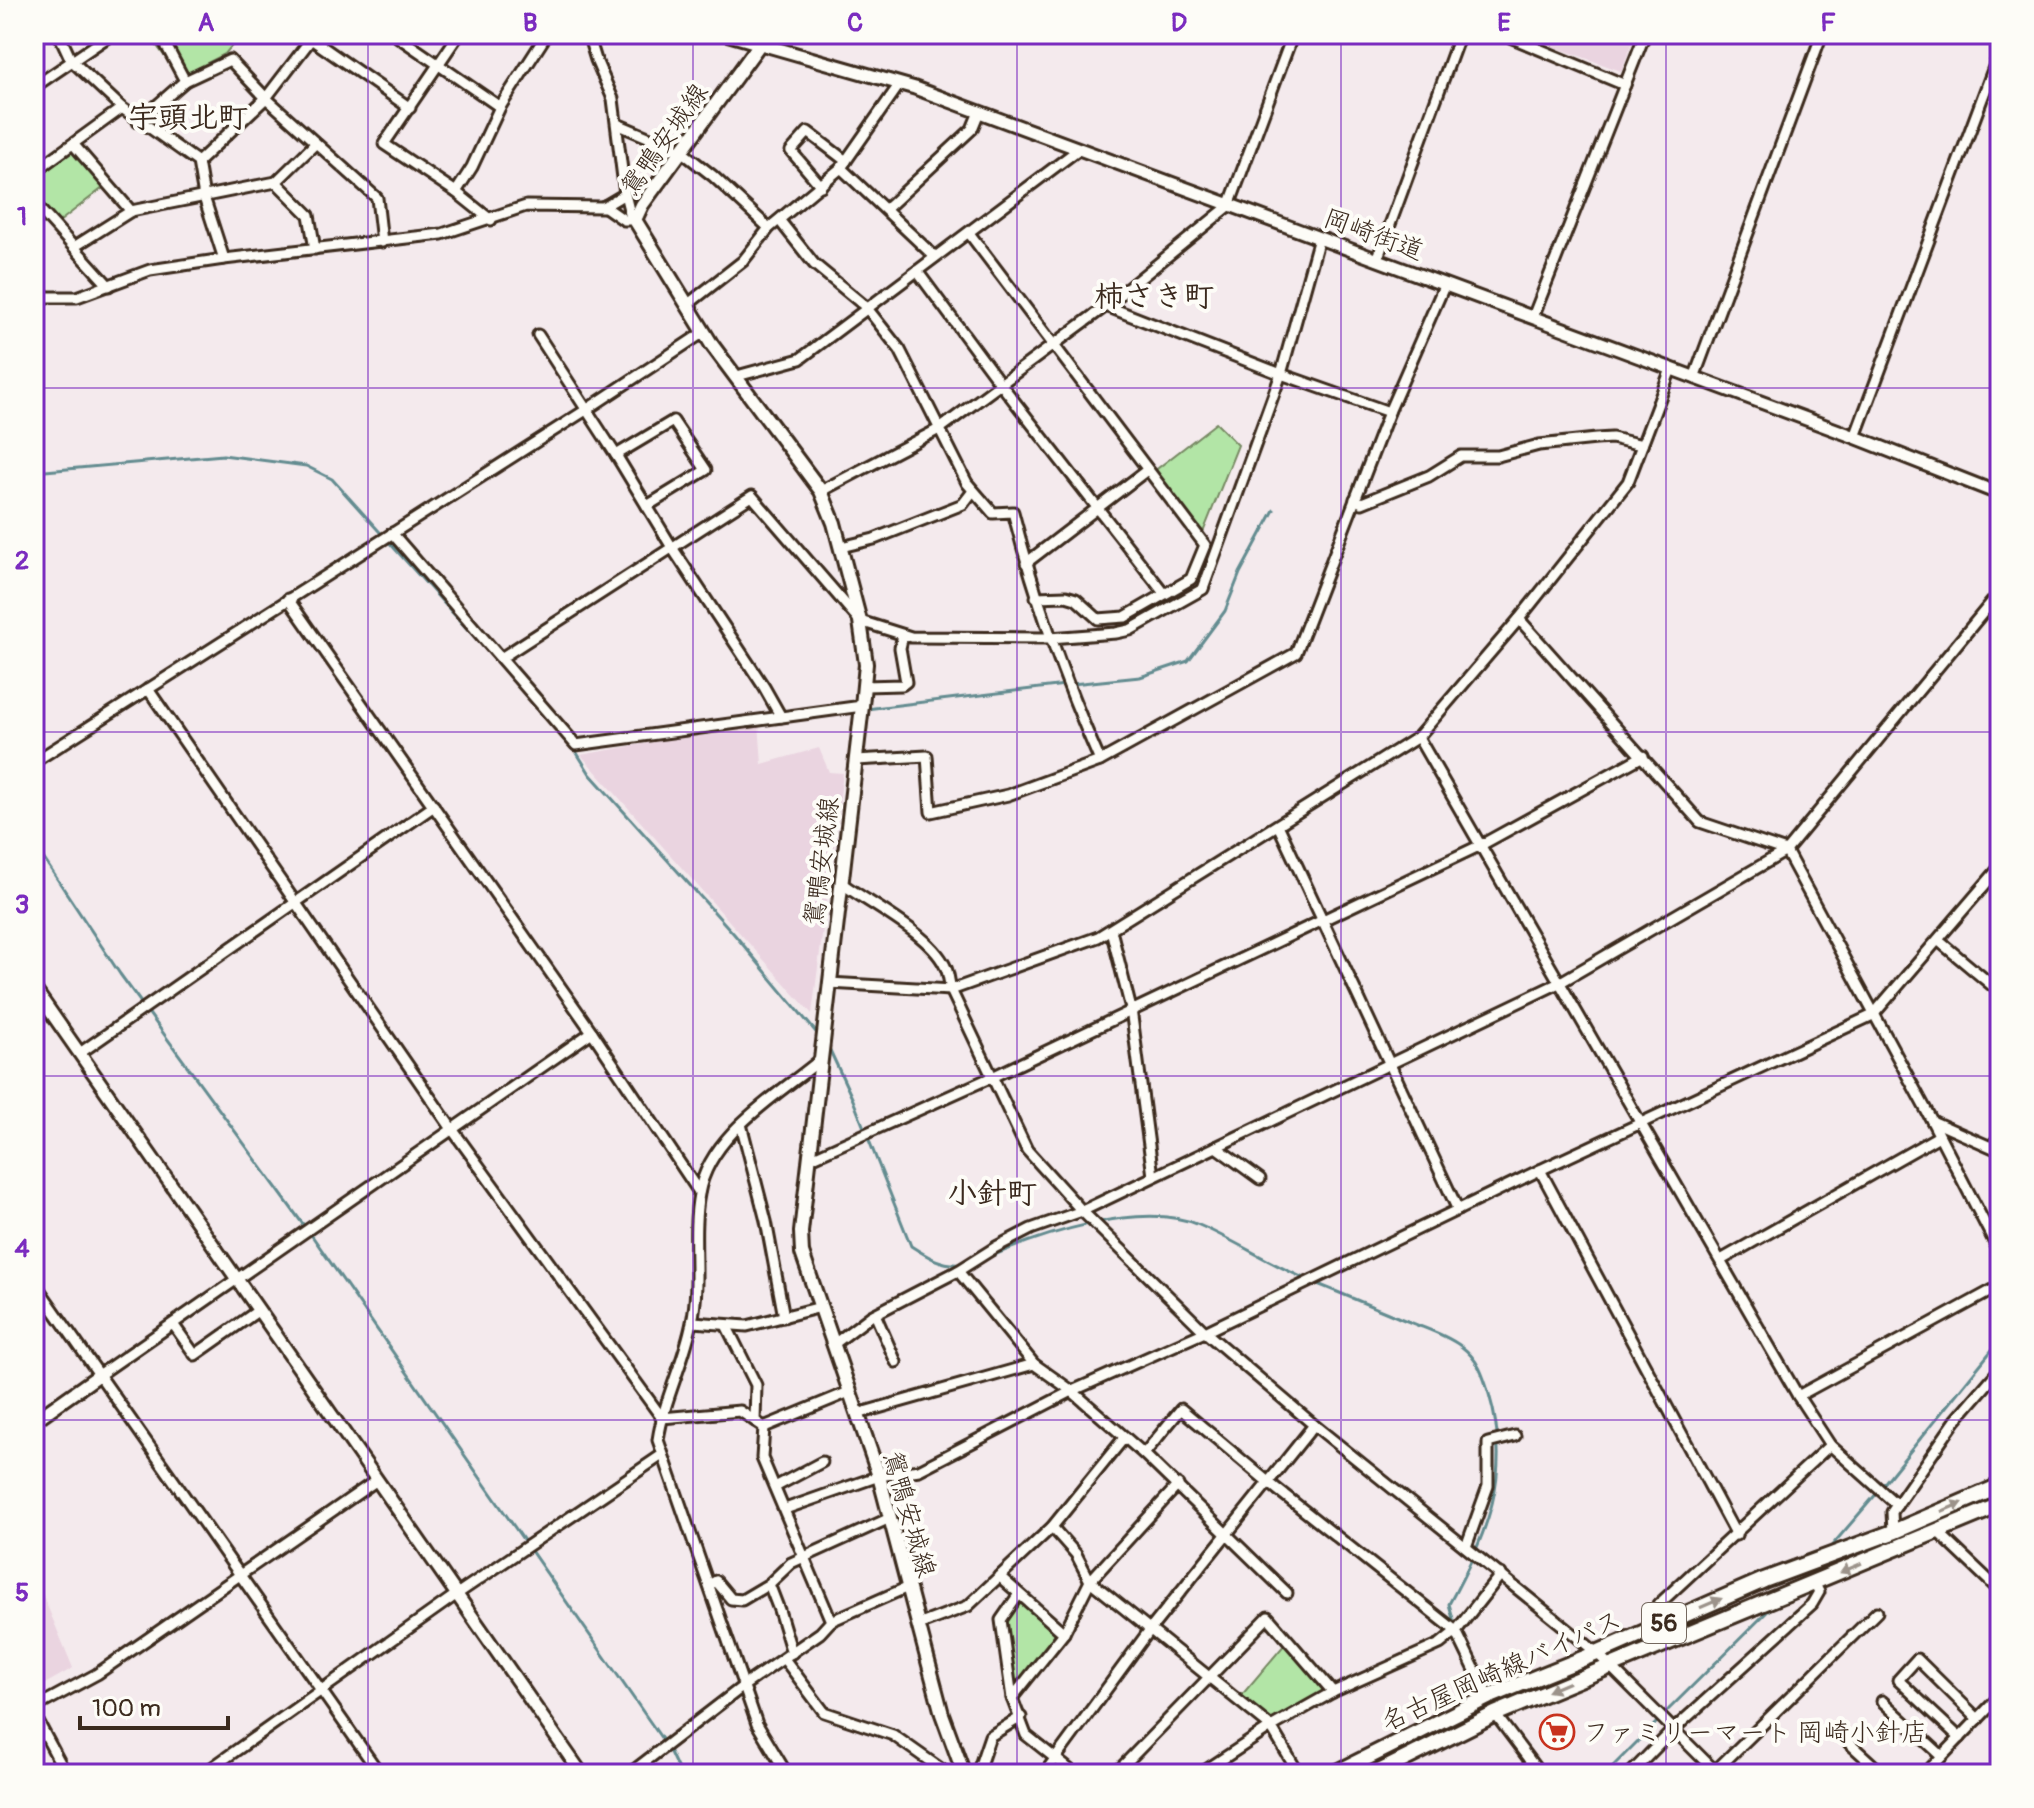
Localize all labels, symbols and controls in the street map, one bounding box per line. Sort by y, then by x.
text: A [198,7,215,39]
text: B [523,7,537,39]
text: C [847,7,863,39]
text: D [1171,7,1187,39]
text: E [1497,7,1511,39]
text: F [1820,7,1836,39]
street label: 鴛鴨安城線 [614,77,715,202]
district label: 宇頭北町 [128,99,248,136]
text: 1 [17,201,27,233]
street label: 岡崎街道 [1319,202,1428,268]
district label: 柿さき町 [1094,278,1214,315]
text: 2 [15,545,29,577]
street label: 鴛鴨安城線 [798,795,846,928]
text: 3 [15,889,29,921]
district label: 小針町 [947,1175,1037,1212]
text: 4 [14,1233,30,1265]
street label: 鴛鴨安城線 [876,1447,942,1581]
one-way arrow [1940,1500,1964,1513]
one-way arrow [1839,1562,1863,1575]
text: 5 [15,1577,29,1609]
one-way arrow [1699,1597,1723,1610]
road number: 56 [1642,1603,1686,1643]
street label: 名古屋岡崎線バイパス [1376,1604,1626,1738]
scale bar [80,1680,228,1730]
one-way arrow [1546,1681,1570,1694]
text: 100 m [92,1694,161,1723]
supermarket icon: ファミリーマート 岡崎小針店 [1538,1713,1576,1751]
place label: ファミリーマート 岡崎小針店 [1583,1717,1927,1749]

